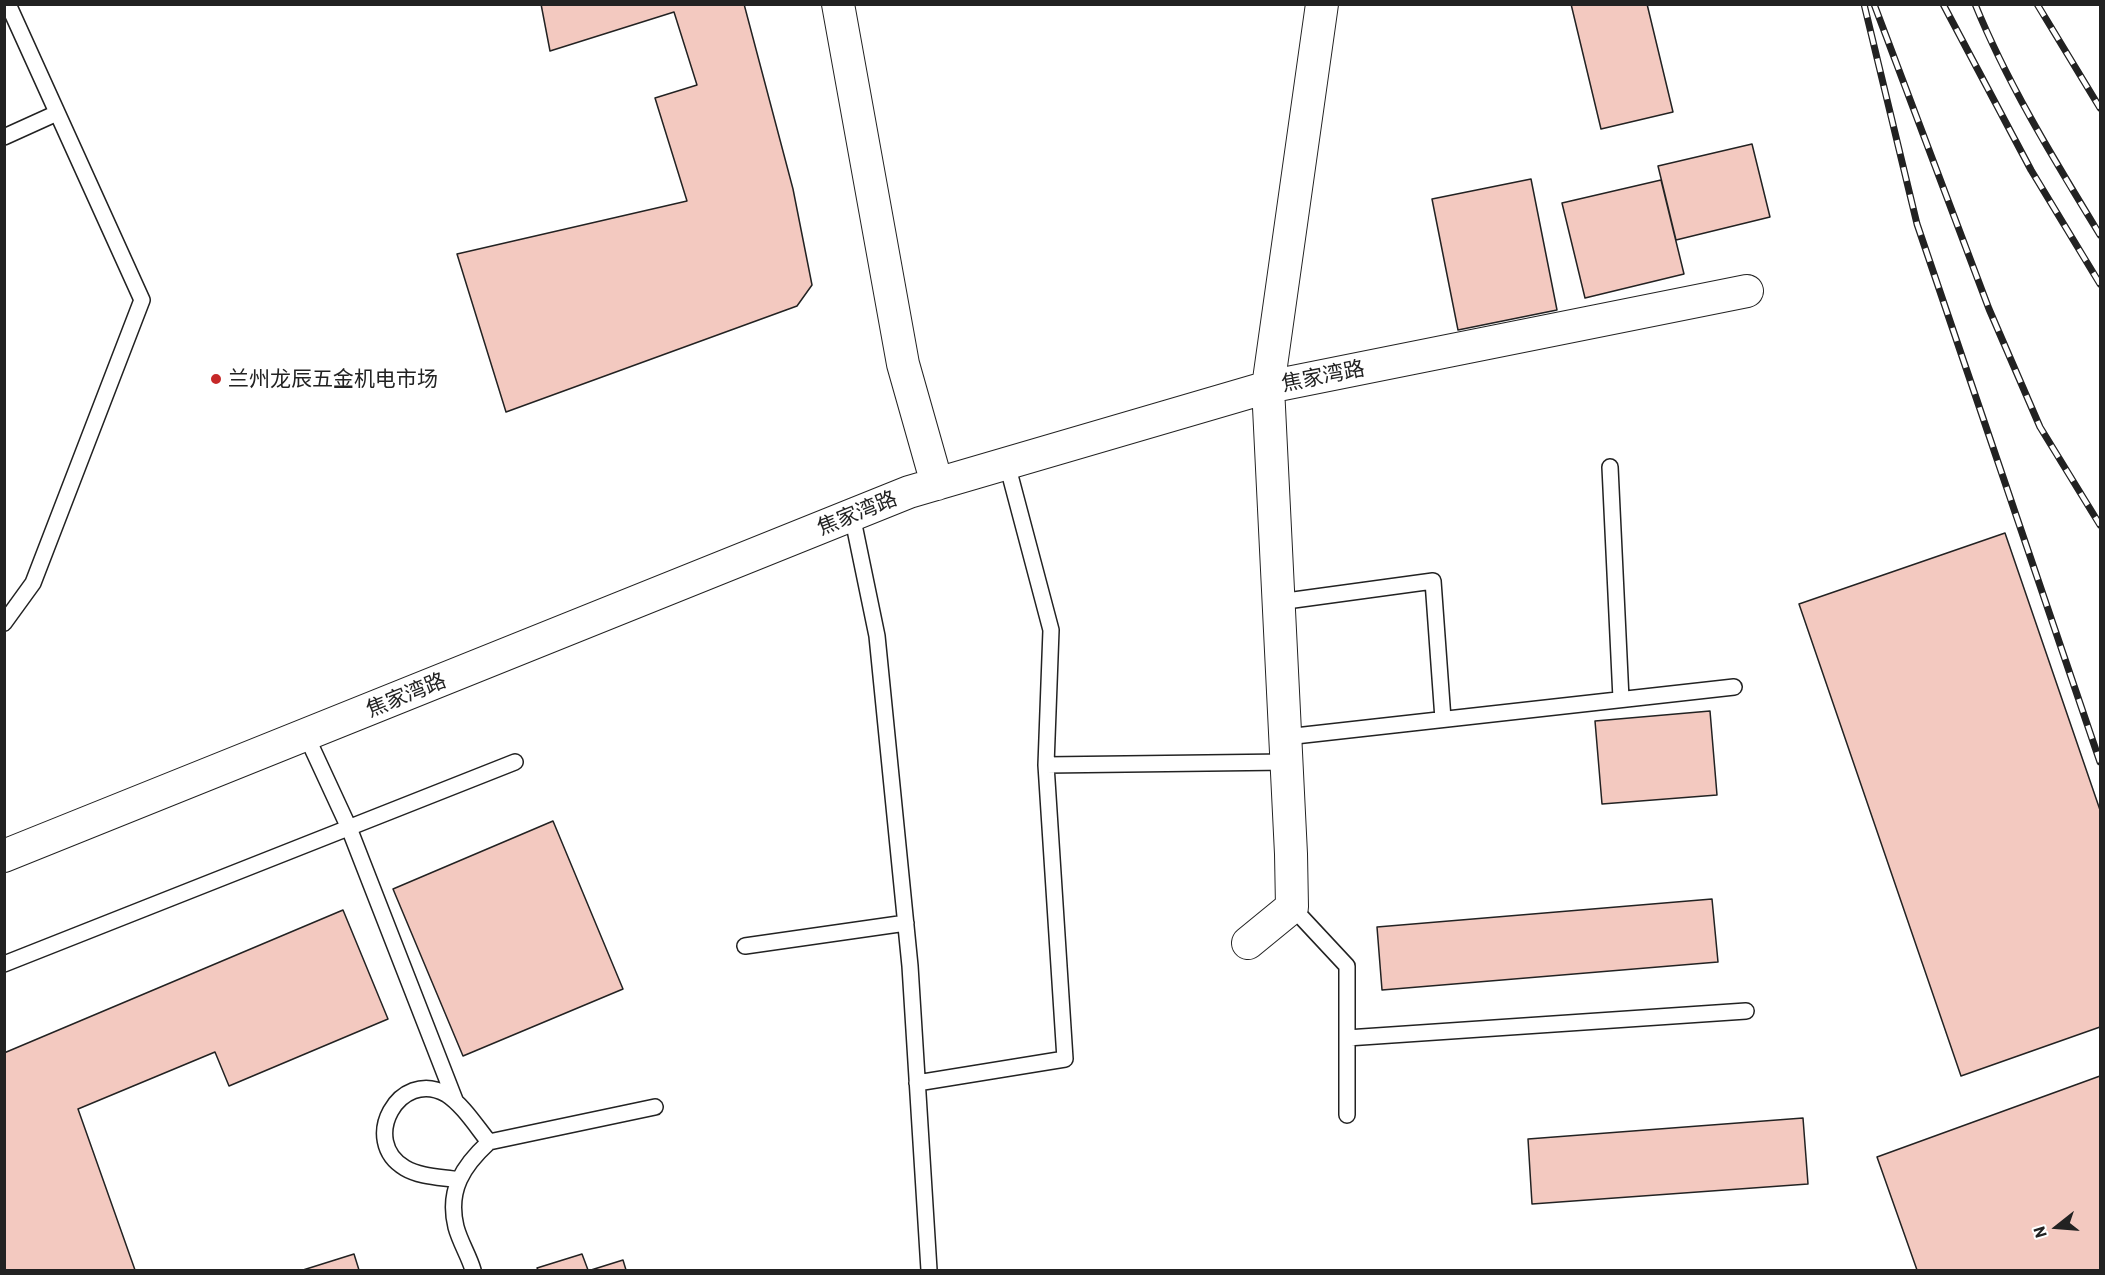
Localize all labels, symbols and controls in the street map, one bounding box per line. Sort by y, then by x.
street label: 焦家湾路 [1279,356,1367,396]
place label: 兰州龙辰五金机电市场 [228,366,438,392]
marker: 兰州龙辰五金机电市场 [209,372,223,386]
street label: 焦家湾路 [813,486,901,540]
street label: 焦家湾路 [362,668,450,722]
north arrow [2027,1197,2087,1257]
text: N [2029,1225,2050,1240]

